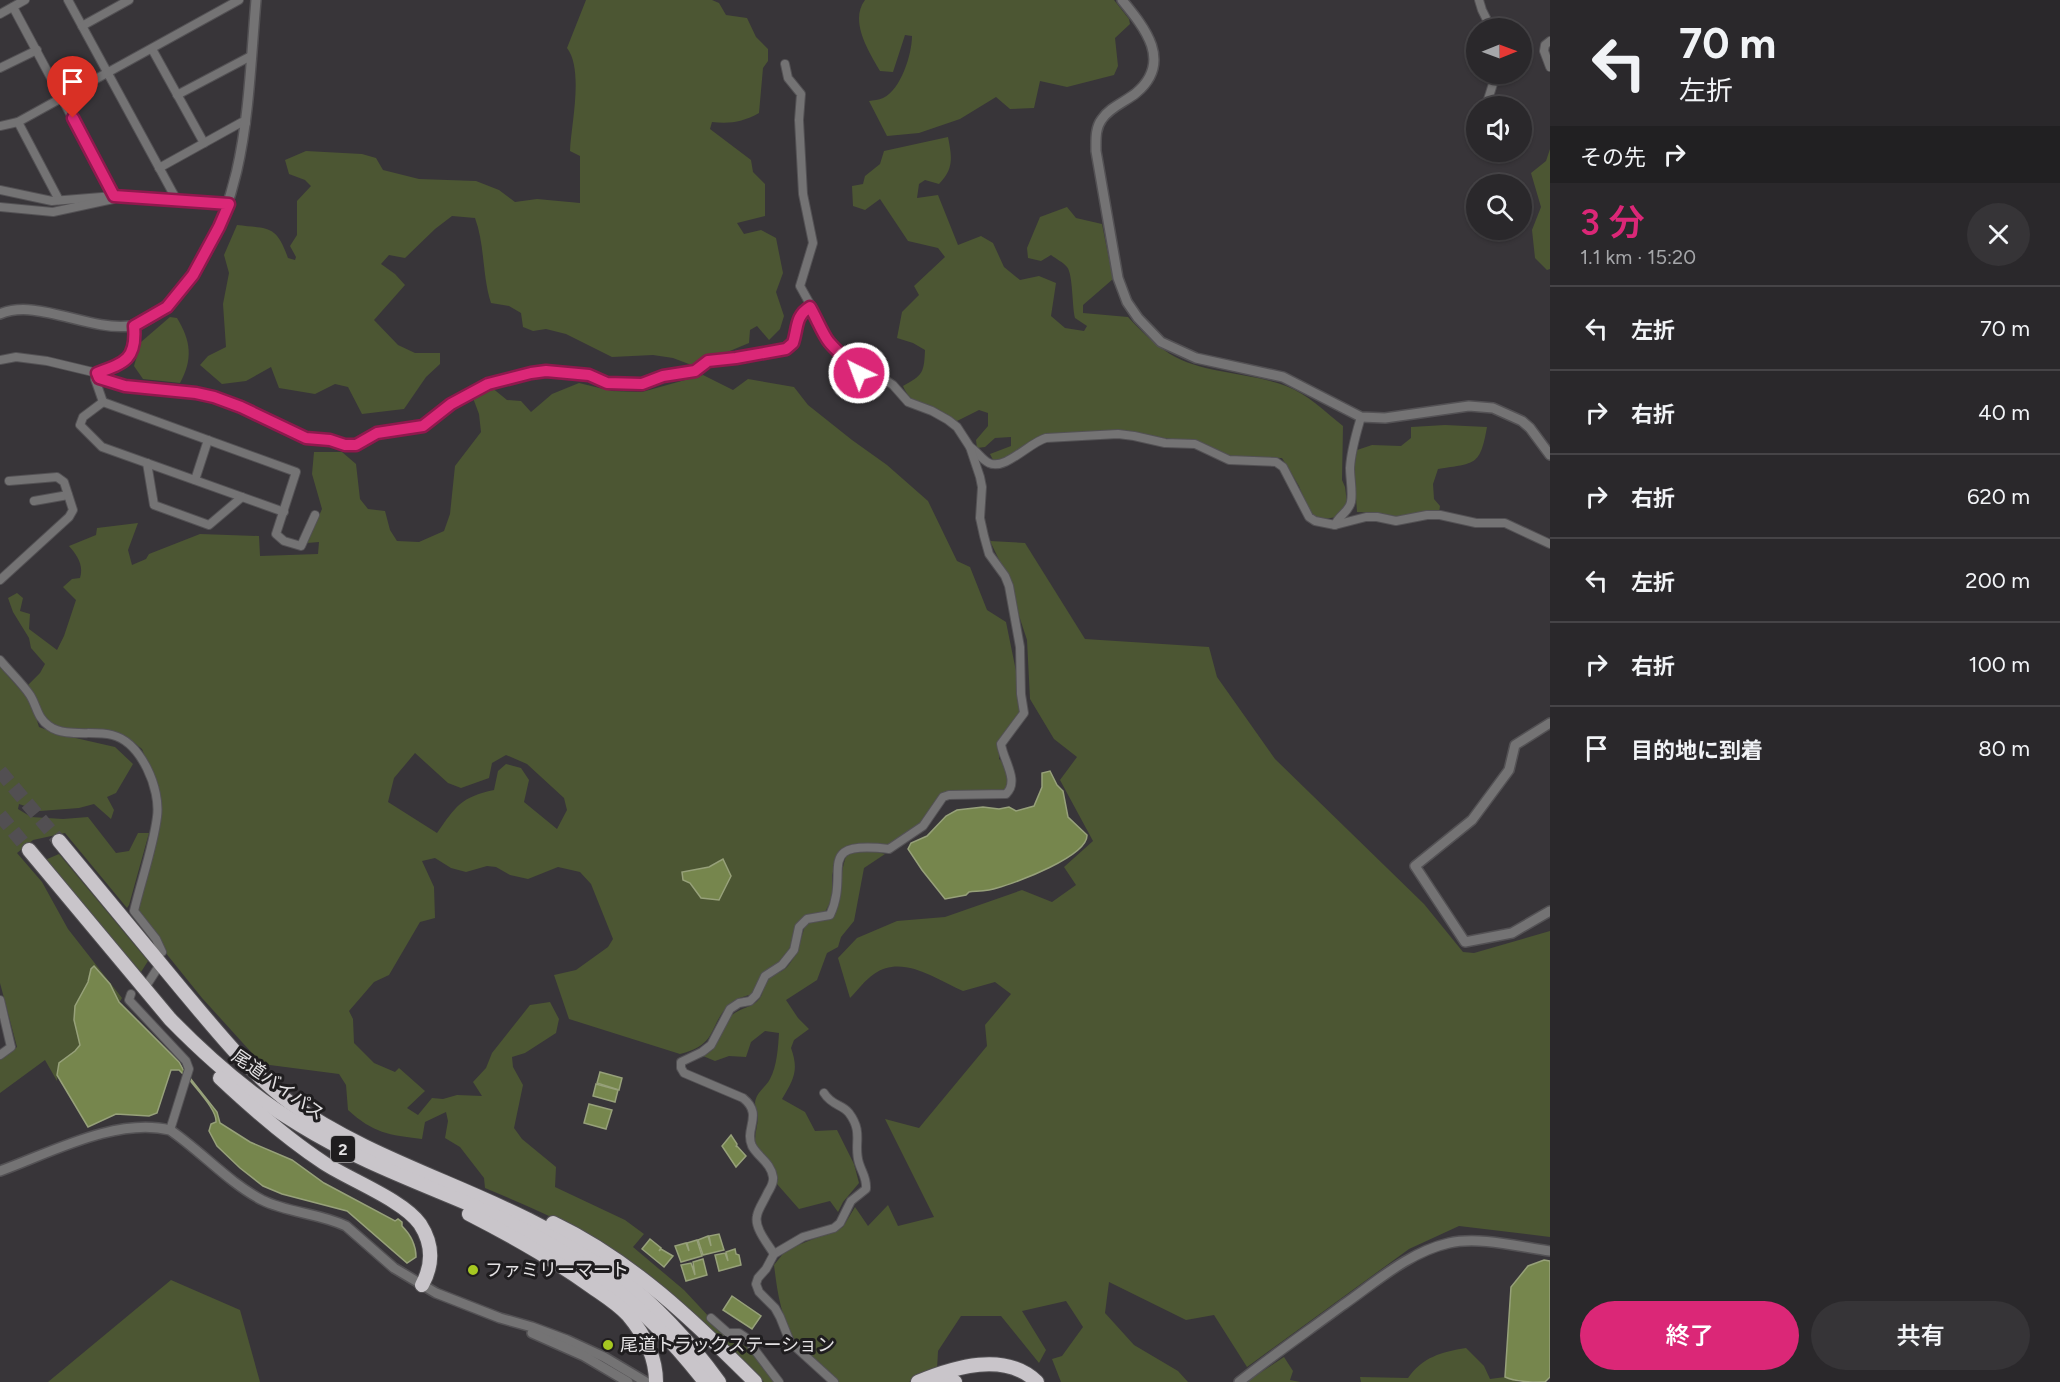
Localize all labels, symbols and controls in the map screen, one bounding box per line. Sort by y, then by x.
north arrow [1466,18,1532,84]
map controls [1466,18,1532,240]
text: 70 m [1679,18,1776,69]
icon: left [1580,24,1658,102]
pin [47,56,98,118]
icon: arrive [56,65,89,98]
text: 左折 [1679,74,1733,107]
button: sound [1466,96,1532,162]
icon: right [1658,138,1691,171]
text: その先 [1580,144,1646,171]
button: search [1466,174,1532,240]
text: 3 分 [1580,201,1645,244]
button: close [1967,203,2030,266]
text: 1.1 km · 15:20 [1580,245,1696,269]
icon: left [1580,312,1613,345]
text: 70 m [1980,315,2030,342]
text: 左折 [1631,317,1675,344]
position arrow [827,341,891,405]
icon: right [1580,396,1613,429]
text: 40 m [1978,399,2030,426]
text: 右折 [1631,401,1675,428]
icon: right [1580,480,1613,513]
text: 620 m [1967,483,2030,510]
text: 右折 [1631,485,1675,512]
icon: left [1580,564,1613,597]
text: 200 m [1965,567,2030,594]
text: 左折 [1631,569,1675,596]
icon: right [1580,648,1613,681]
text: 100 m [1969,651,2030,678]
text: 右折 [1631,653,1675,680]
icon: arrive [1580,732,1613,765]
text: 80 m [1978,735,2030,762]
text: 目的地に到着 [1631,737,1763,764]
street label: 尾道バイパス [228,1045,328,1125]
road number: 2 [331,1136,355,1162]
place label: ファミリーマート [485,1259,629,1281]
marker: ファミリーマート [466,1263,480,1277]
button: 終了 [1580,1301,1799,1370]
button: 共有 [1811,1301,2030,1370]
place label: 尾道トラックステーション [620,1334,835,1356]
marker: 尾道トラックステーション [601,1338,615,1352]

